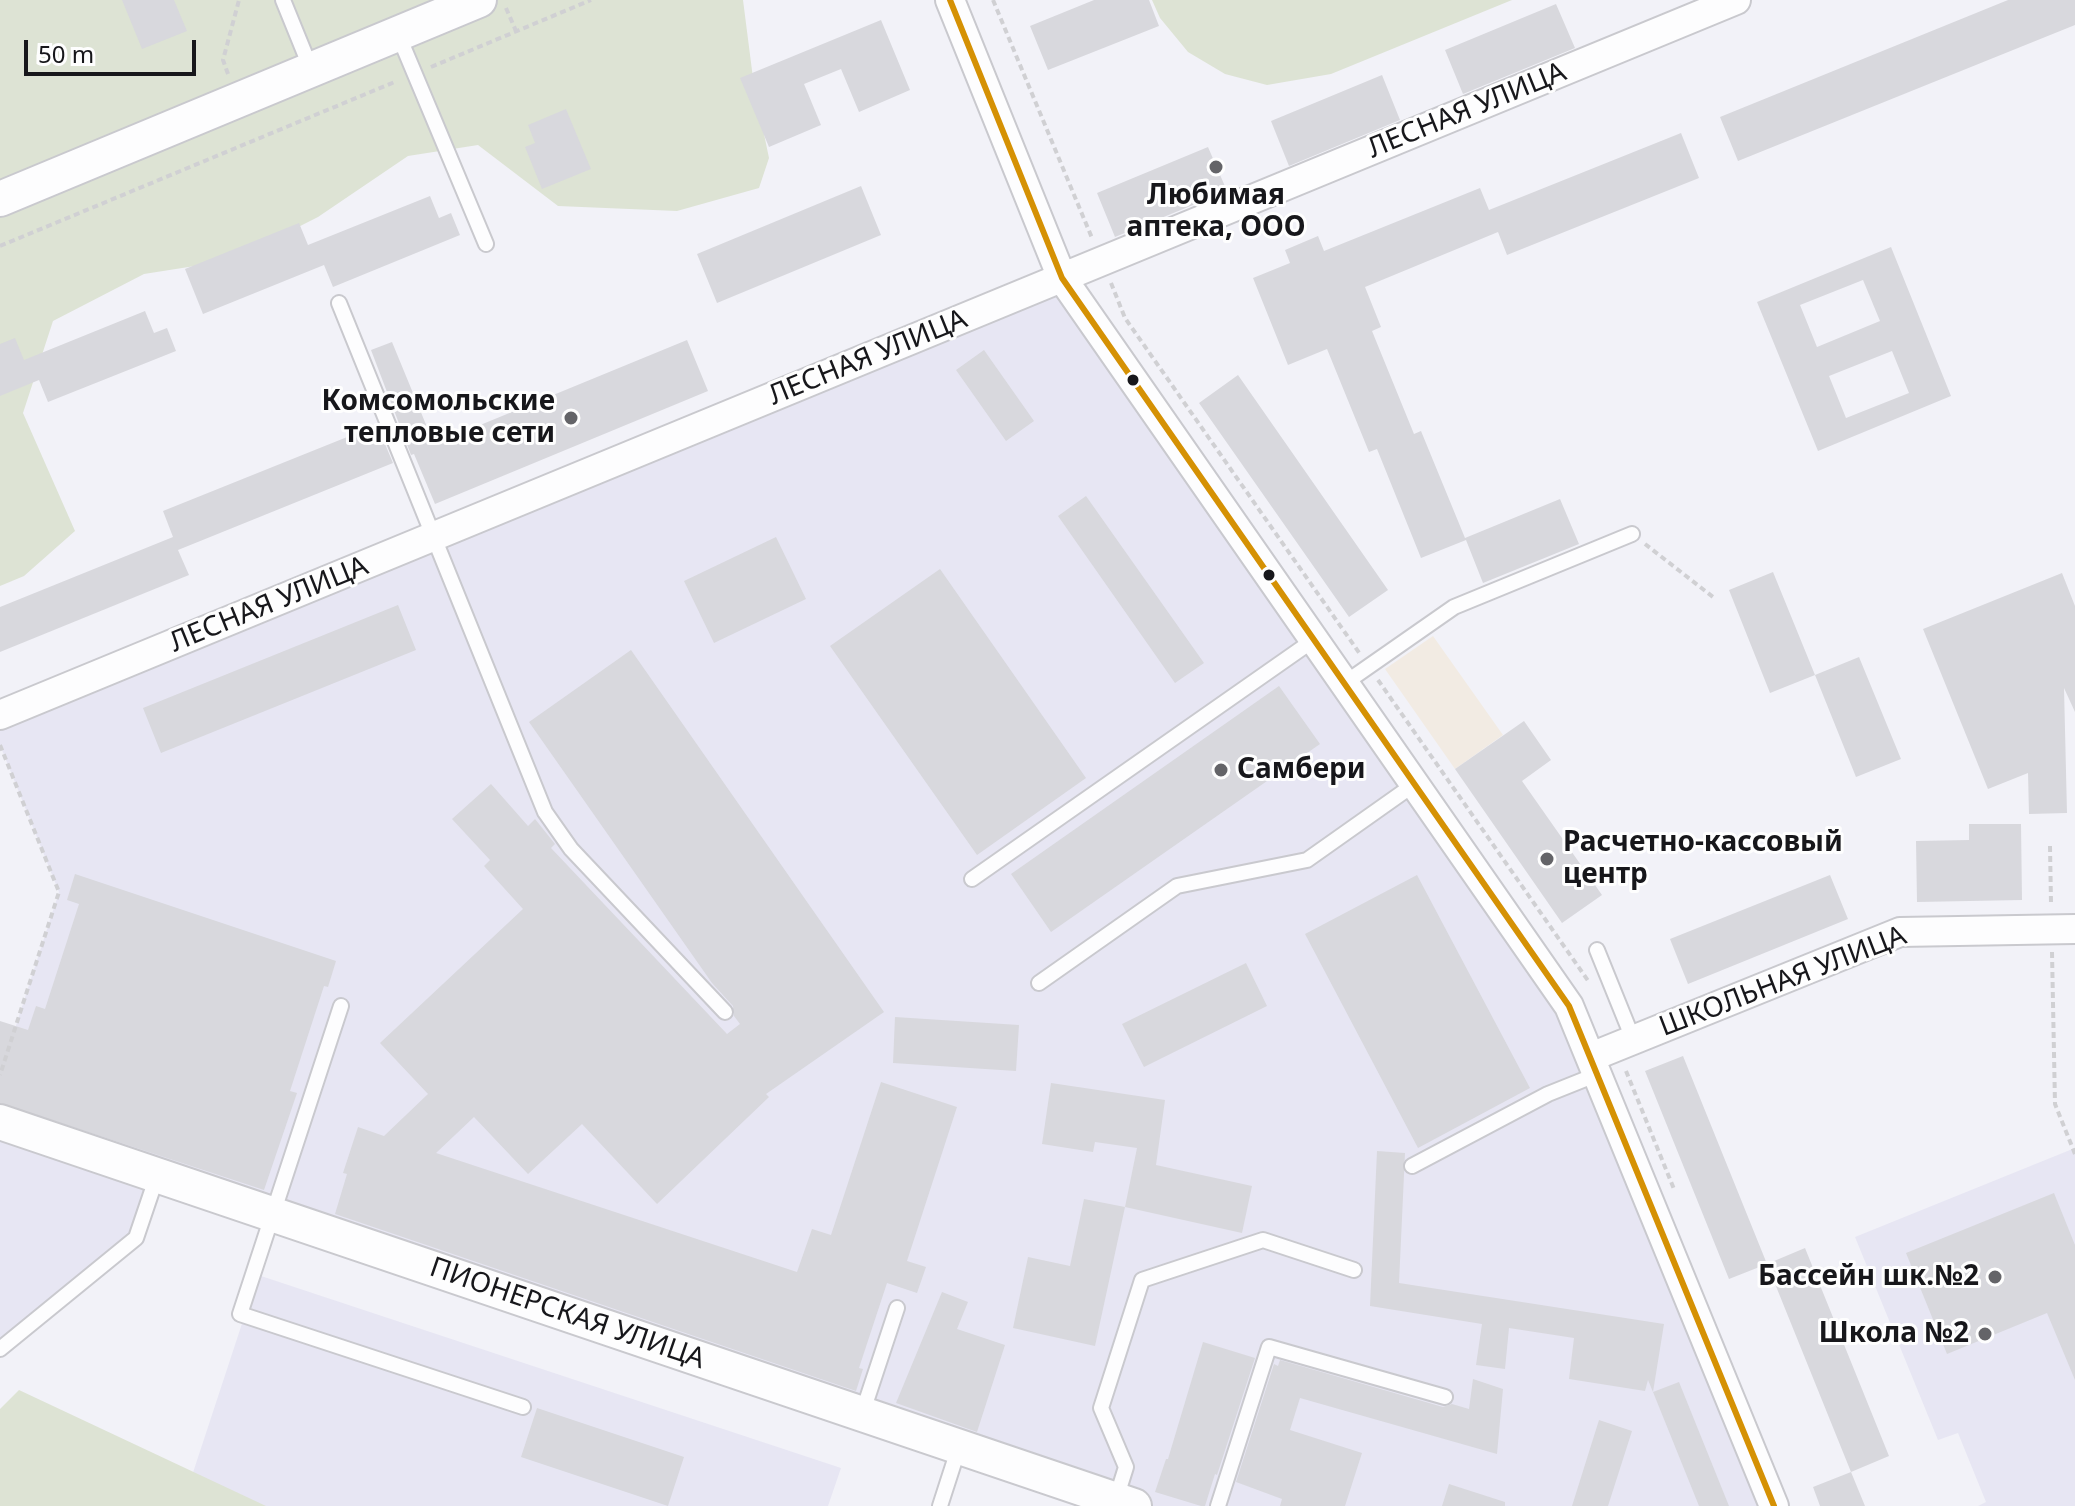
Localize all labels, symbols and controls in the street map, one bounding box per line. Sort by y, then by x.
scale bar [28,24,200,74]
text: 50 m [38,37,94,70]
street label: ЛЕСНАЯ УЛИЦА [1363,56,1571,166]
marker: Любимая аптека, ООО [1207,158,1225,176]
place label: Любимая аптека, ООО [1126,179,1306,245]
street label: ЛЕСНАЯ УЛИЦА [764,303,972,413]
unlabelled marker [1125,372,1141,388]
place label: Комсомольские тепловые сети [322,385,555,451]
marker: Комсомольские тепловые сети [562,409,580,427]
street label: ЛЕСНАЯ УЛИЦА [165,550,373,660]
unlabelled marker [1261,567,1277,583]
place label: Самбери [1237,753,1366,787]
marker: Самбери [1212,761,1230,779]
place label: Расчетно-кассовый центр [1563,826,1843,892]
marker: Расчетно-кассовый центр [1538,850,1556,868]
street label: ШКОЛЬНАЯ УЛИЦА [1655,919,1911,1045]
street label: ПИОНЕРСКАЯ УЛИЦА [425,1251,709,1377]
place label: Бассейн шк.№2 [1758,1260,1979,1294]
marker: Бассейн шк.№2 [1986,1268,2004,1286]
place label: Школа №2 [1819,1317,1969,1351]
marker: Школа №2 [1976,1325,1994,1343]

